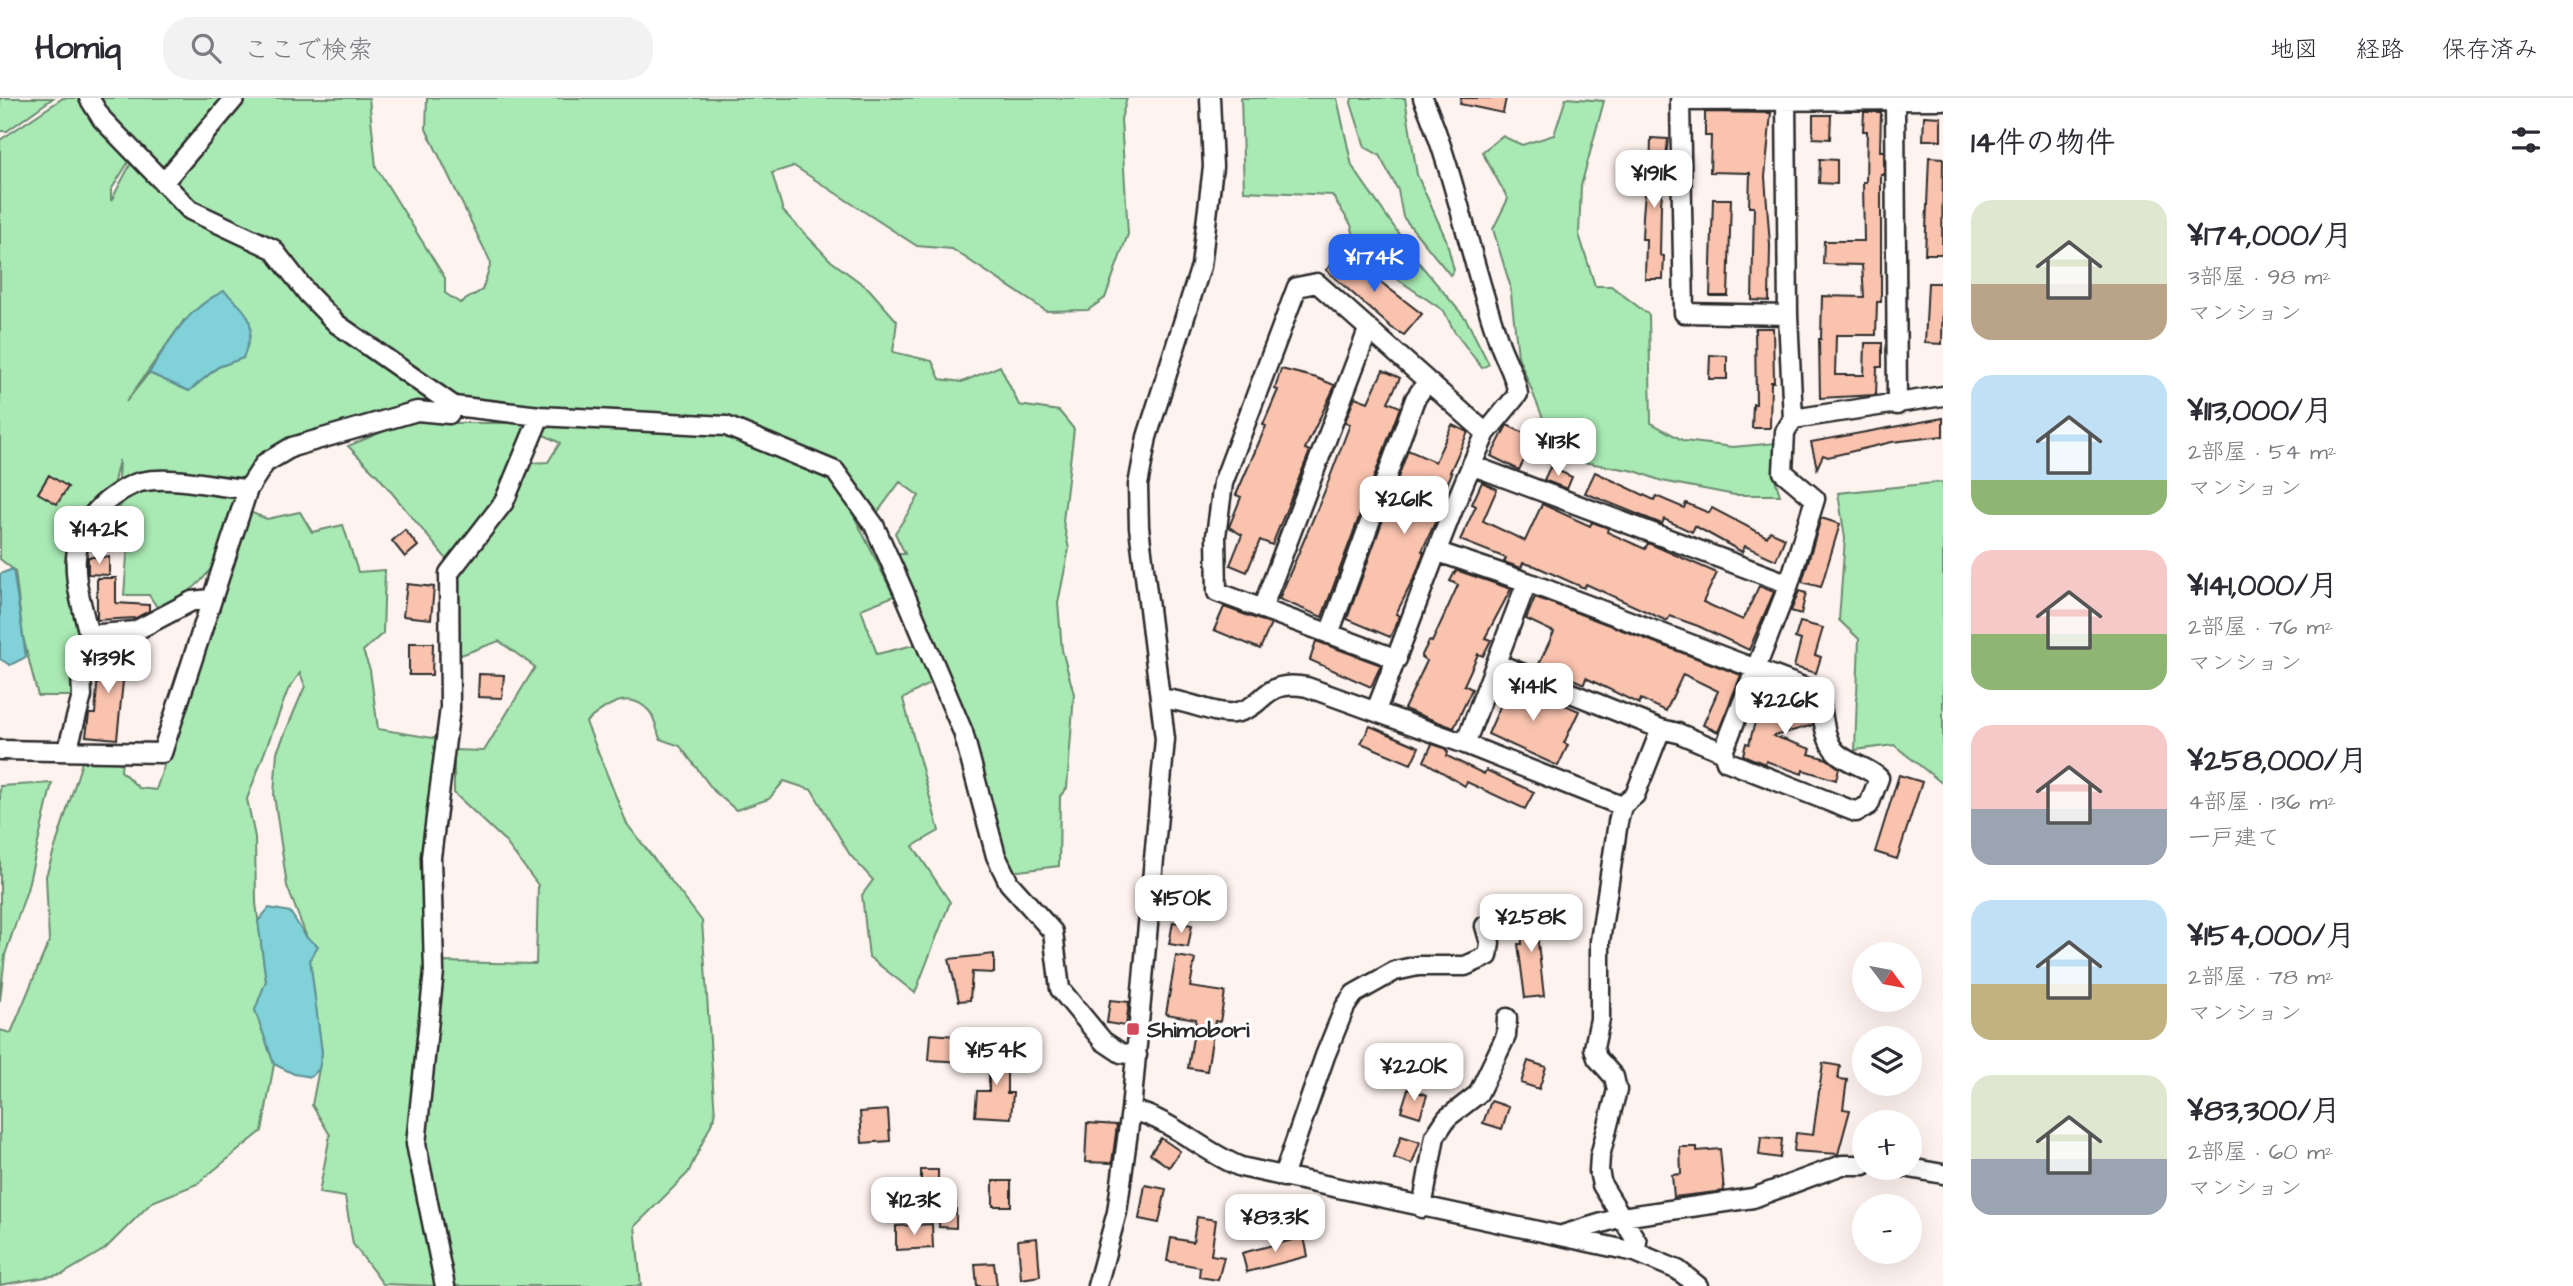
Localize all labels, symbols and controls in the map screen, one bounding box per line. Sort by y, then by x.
search box [163,17,653,80]
text: Homiq [35,25,121,71]
icon: search [187,29,225,67]
text: ここで検索 [243,32,373,68]
text: 地図 [2270,33,2318,67]
text: 経路 [2356,33,2404,67]
text: 保存済み [2442,33,2538,67]
icon: filters [2507,121,2545,159]
text: 14件の物件 [1971,122,2115,164]
pin: ¥191K [1605,150,1703,210]
text: ¥191K [1631,157,1677,189]
text: ¥174,000/月 [2188,215,2353,257]
icon: home [2027,228,2111,312]
pin: ¥174K [1325,234,1423,294]
text: ¥174K [1345,241,1403,273]
text: 3部屋 · 98 m² [2188,261,2331,293]
text: マンション [2188,297,2302,329]
text: ¥113,000/月 [2188,390,2333,432]
icon: home [2027,403,2111,487]
pin: ¥113K [1509,418,1607,478]
text: ¥113K [1536,425,1580,457]
text: 2部屋 · 54 m² [2188,436,2337,468]
text: マンション [2188,472,2302,504]
pin: ¥261K [1355,476,1453,536]
text: ¥261K [1376,483,1432,515]
pin: ¥142K [50,506,148,566]
text: ¥142K [70,513,128,545]
text: ¥141,000/月 [2188,565,2338,607]
icon: home [2027,578,2111,662]
text: 2部屋 · 76 m² [2188,611,2333,643]
pin: ¥139K [59,636,157,695]
text: ¥139K [81,642,135,674]
text: マンション [2188,647,2302,679]
pin: ¥141K [1484,664,1582,723]
text: ¥141K [1509,670,1557,702]
pin: ¥226K [1736,678,1834,737]
text: ¥226K [1752,684,1818,716]
text: ¥258,000/月 [2188,740,2368,782]
icon: home [2027,753,2111,837]
text: 4部屋 · 136 m² [2188,786,2336,818]
text: 一戸建て [2188,822,2280,854]
pin: ¥150K [1132,876,1230,935]
text: ¥150K [1151,882,1211,914]
pin: ¥258K [1482,894,1580,954]
text: ¥258K [1496,901,1566,933]
text: ¥154,000/月 [2188,915,2355,957]
icon: home [2027,928,2111,1012]
north arrow [1852,942,1922,1012]
map controls [1852,942,1922,1264]
text: 2部屋 · 78 m² [2188,961,2334,993]
text: マンション [2188,997,2302,1029]
place label: Shimobori [1146,1014,1250,1046]
marker: Shimobori [1125,1021,1141,1037]
button: layers [1852,1026,1922,1096]
pin: ¥154K [947,1028,1045,1087]
text: ¥154K [965,1034,1027,1066]
pin: ¥220K [1365,1044,1463,1103]
text: ¥220K [1380,1050,1448,1082]
text: ¥83,300/月 [2188,1090,2341,1132]
icon: home [2027,1103,2111,1187]
button: + [1852,1110,1922,1180]
text: 2部屋 · 60 m² [2188,1136,2333,1168]
text: マンション [2188,1172,2302,1204]
pin: ¥123K [865,1178,963,1237]
text: ¥123K [887,1184,941,1216]
pin: ¥83.3K [1218,1194,1332,1254]
button: − [1852,1194,1922,1264]
text: ¥83.3K [1241,1201,1309,1233]

